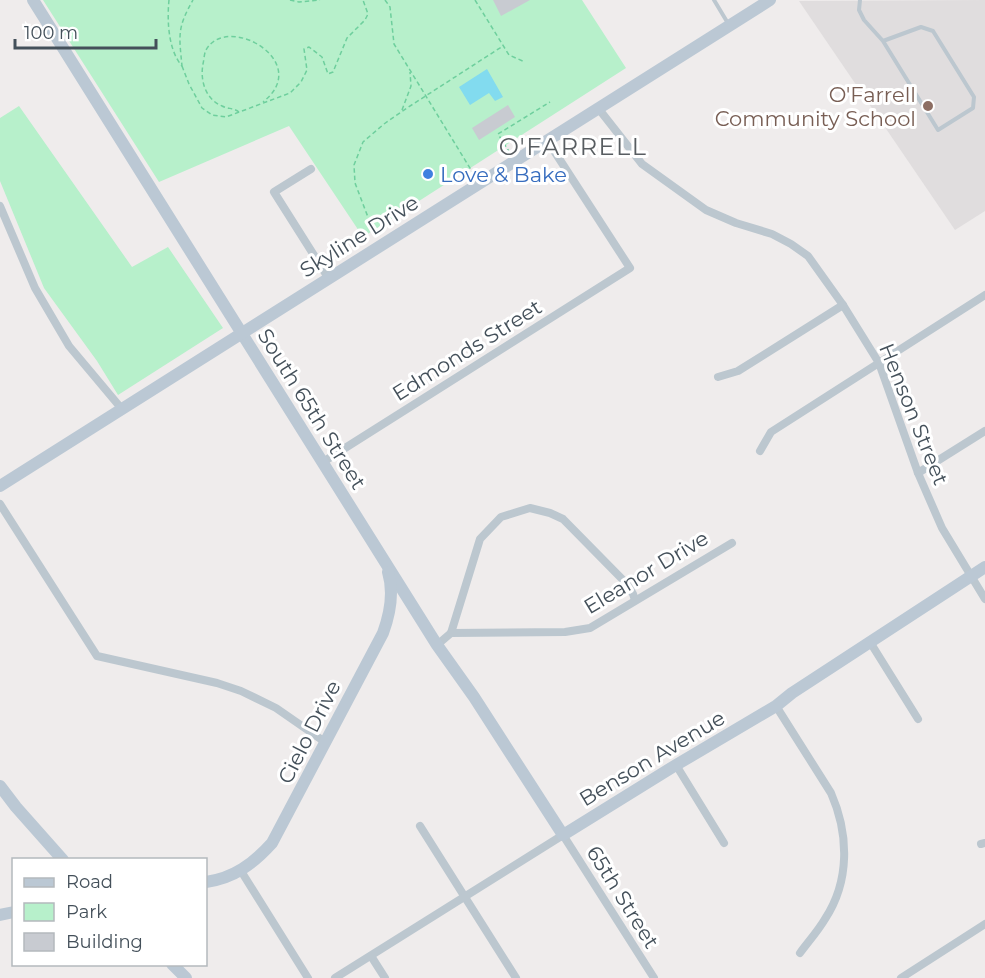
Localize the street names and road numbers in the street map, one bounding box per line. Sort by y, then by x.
street label: Skyline Drive [295,190,423,282]
street label: Edmonds Street [388,294,546,406]
street label: South 65th Street [252,324,372,494]
street label: Henson Street [874,340,954,488]
street label: Eleanor Drive [579,525,713,619]
street label: Cielo Drive [272,676,346,788]
street label: Benson Avenue [575,705,729,811]
street label: 65th Street [582,841,664,953]

